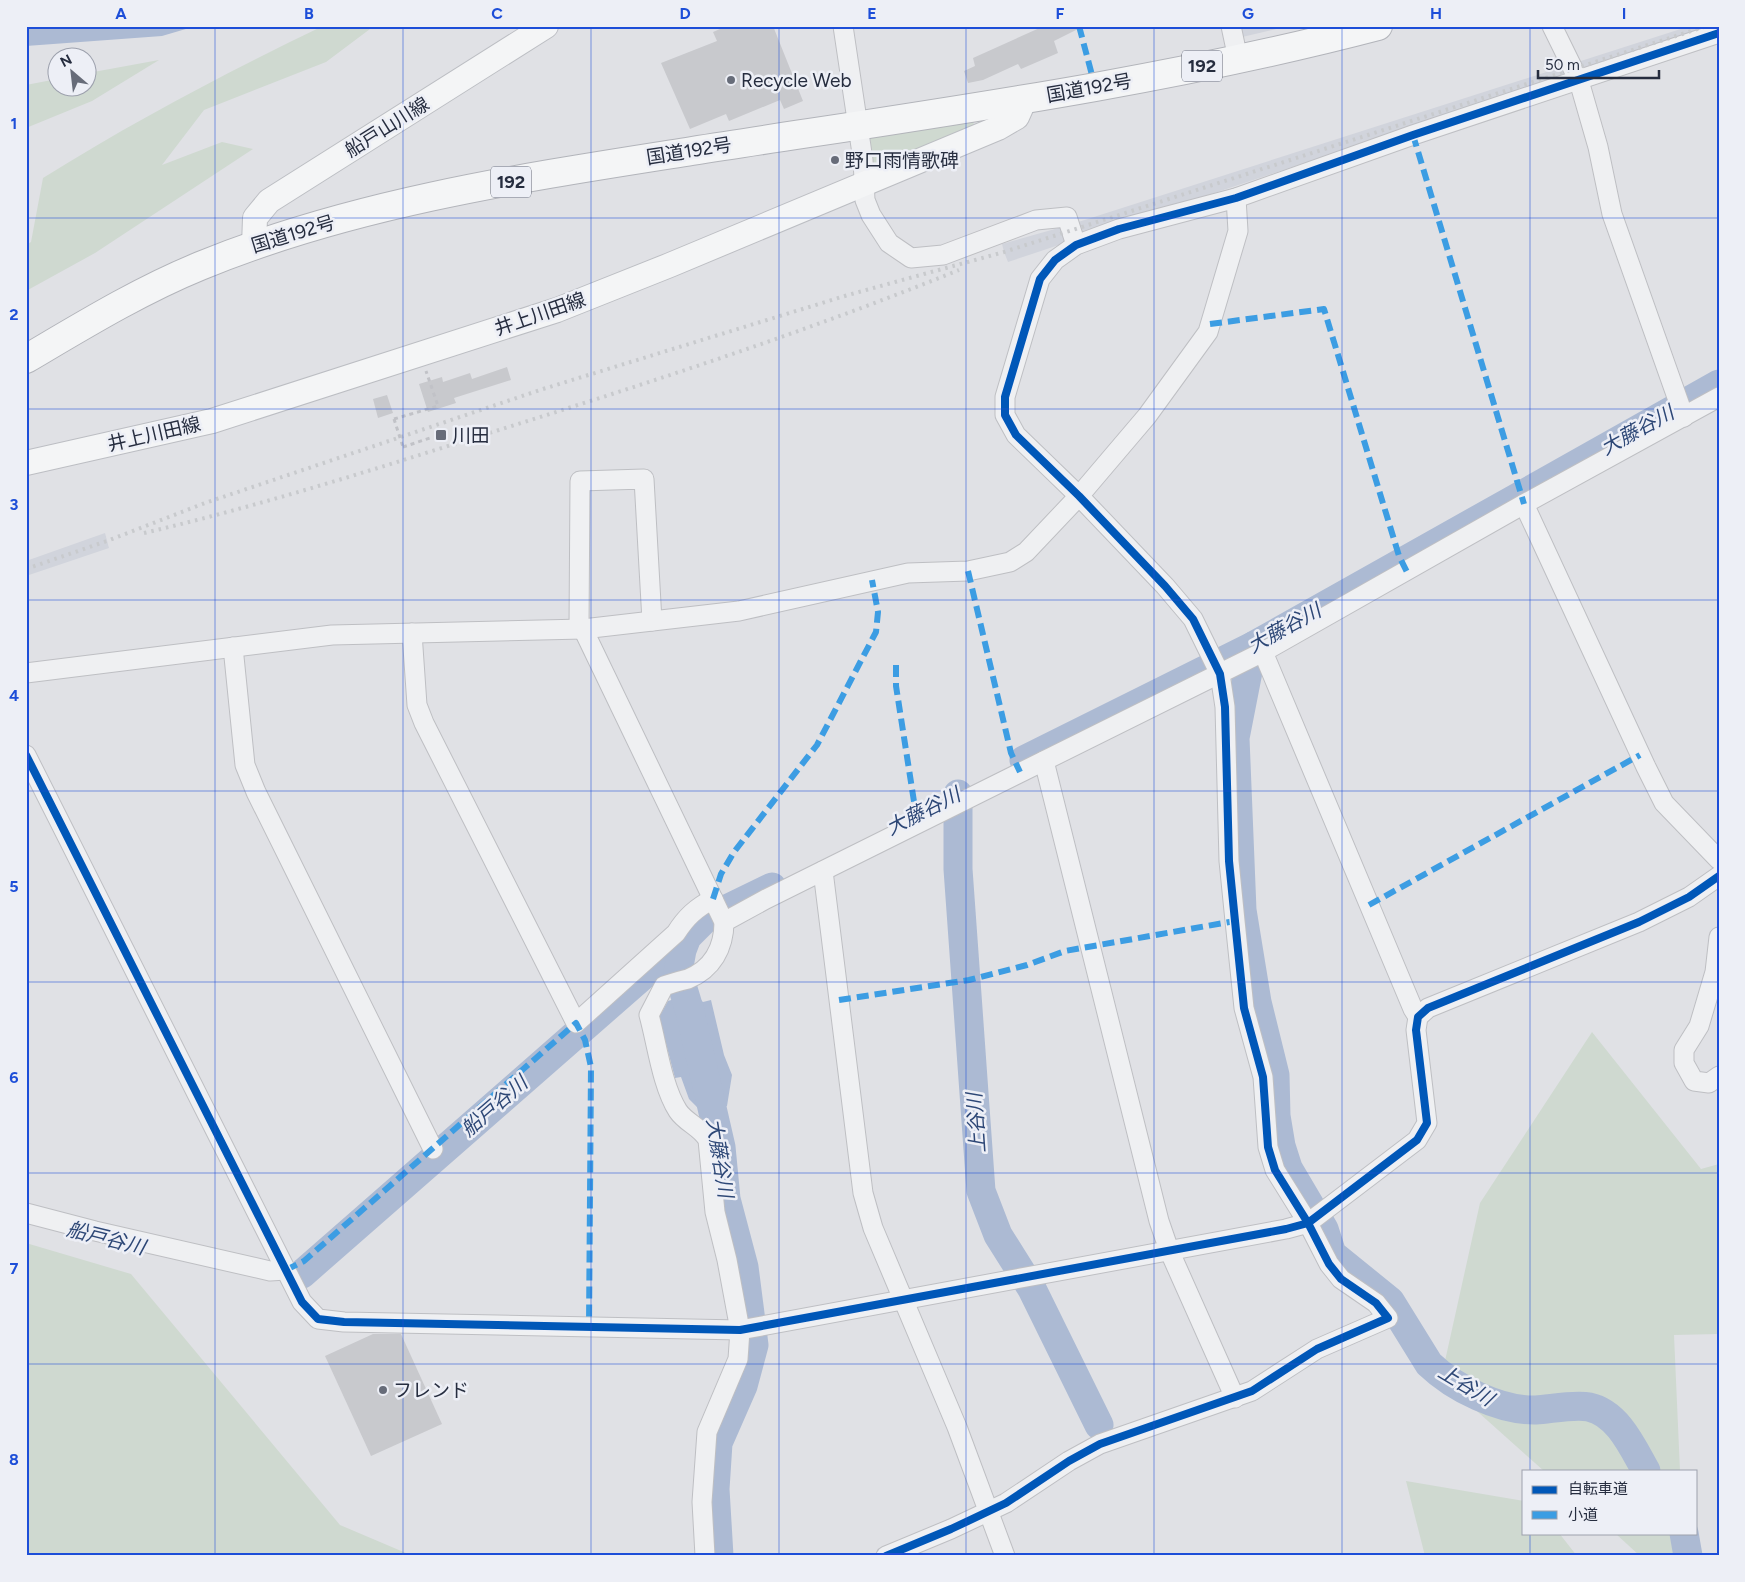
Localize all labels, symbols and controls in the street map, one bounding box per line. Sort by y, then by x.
text: A [115,4,127,23]
text: B [304,4,314,23]
text: C [491,4,503,23]
text: D [679,4,691,23]
text: E [867,4,877,23]
text: F [1056,4,1065,23]
text: G [1242,4,1254,23]
text: H [1430,4,1442,23]
text: I [1622,4,1626,23]
north arrow [48,48,98,98]
scale bar [1538,48,1659,80]
road number: 192 [1182,50,1222,82]
text: N [57,51,75,71]
text: 50 m [1545,56,1580,74]
place label: Recycle Web [741,69,852,92]
street label: 国道192号 [1045,69,1133,107]
marker: Recycle Web [725,74,737,86]
street label: 船戸山川線 [341,92,433,162]
text: 1 [11,114,17,133]
street label: 国道192号 [645,133,733,169]
place label: 野口雨情歌碑 [845,149,959,172]
marker: 野口雨情歌碑 [829,154,841,166]
road number: 192 [491,166,531,198]
street label: 国道192号 [248,210,338,258]
street label: 井上川田線 [491,288,589,340]
text: 2 [9,305,19,324]
water label: 大藤谷川 [1596,399,1680,460]
street label: 井上川田線 [105,412,203,456]
place label: 川田 [452,424,490,447]
marker: 川田 [434,428,448,442]
text: 3 [10,495,19,514]
water label: 大藤谷川 [1243,597,1327,658]
text: 4 [9,686,19,705]
water label: 大藤谷川 [882,781,966,840]
text: 5 [9,877,19,896]
text: 6 [9,1068,19,1087]
water label: 船戸谷川 [456,1069,534,1141]
water label: 上谷川 [962,1090,990,1154]
water label: 大藤谷川 [702,1117,738,1201]
water label: 船戸谷川 [64,1217,150,1260]
text: 7 [10,1259,19,1278]
water label: 上谷川 [1434,1359,1500,1412]
place label: フレンド [393,1379,469,1402]
marker: フレンド [377,1384,389,1396]
text: 8 [9,1450,19,1469]
legend [1522,1470,1698,1534]
text: 自転車道 [1568,1480,1628,1498]
text: 小道 [1568,1506,1598,1524]

